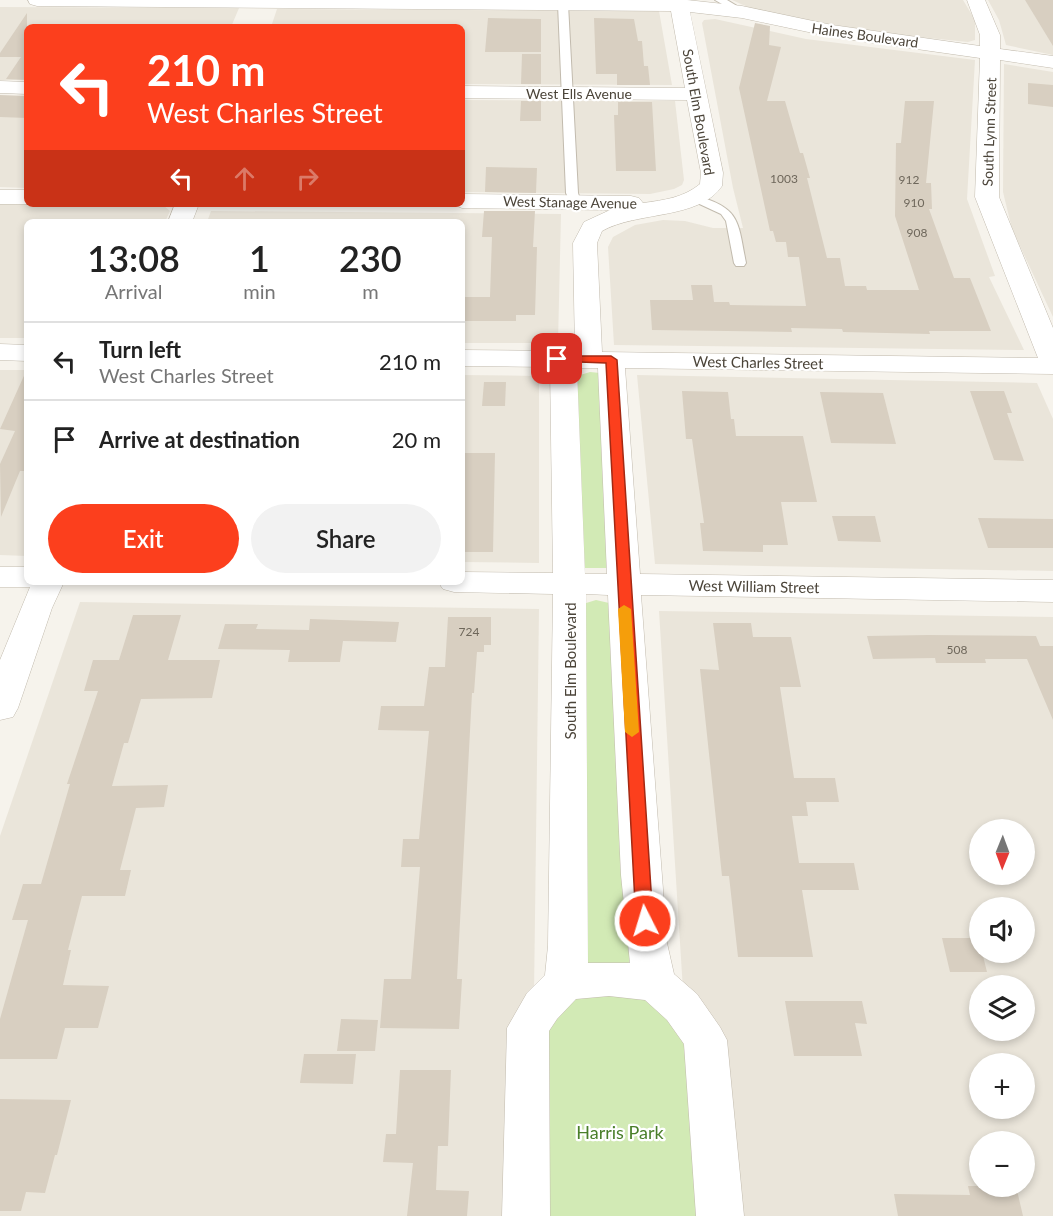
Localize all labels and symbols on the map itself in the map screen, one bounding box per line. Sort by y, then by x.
street label: Haines Boulevard [811,19,919,51]
street label: South Elm Boulevard [680,47,718,177]
street label: South Lynn Street [979,77,999,187]
street label: West Ells Avenue [526,85,632,102]
house number: 1003 [770,171,798,186]
house number: 912 [899,172,919,187]
street label: West Stanage Avenue [503,192,637,212]
house number: 910 [904,195,924,210]
house number: 908 [907,225,927,240]
pin [531,333,582,384]
street label: West Charles Street [692,352,824,372]
street label: West William Street [688,576,820,596]
street label: South Elm Boulevard [561,602,579,740]
house number: 724 [459,624,479,639]
house number: 508 [947,642,967,657]
north arrow [969,819,1035,885]
position arrow [613,889,677,953]
park label: Harris Park [576,1121,665,1143]

